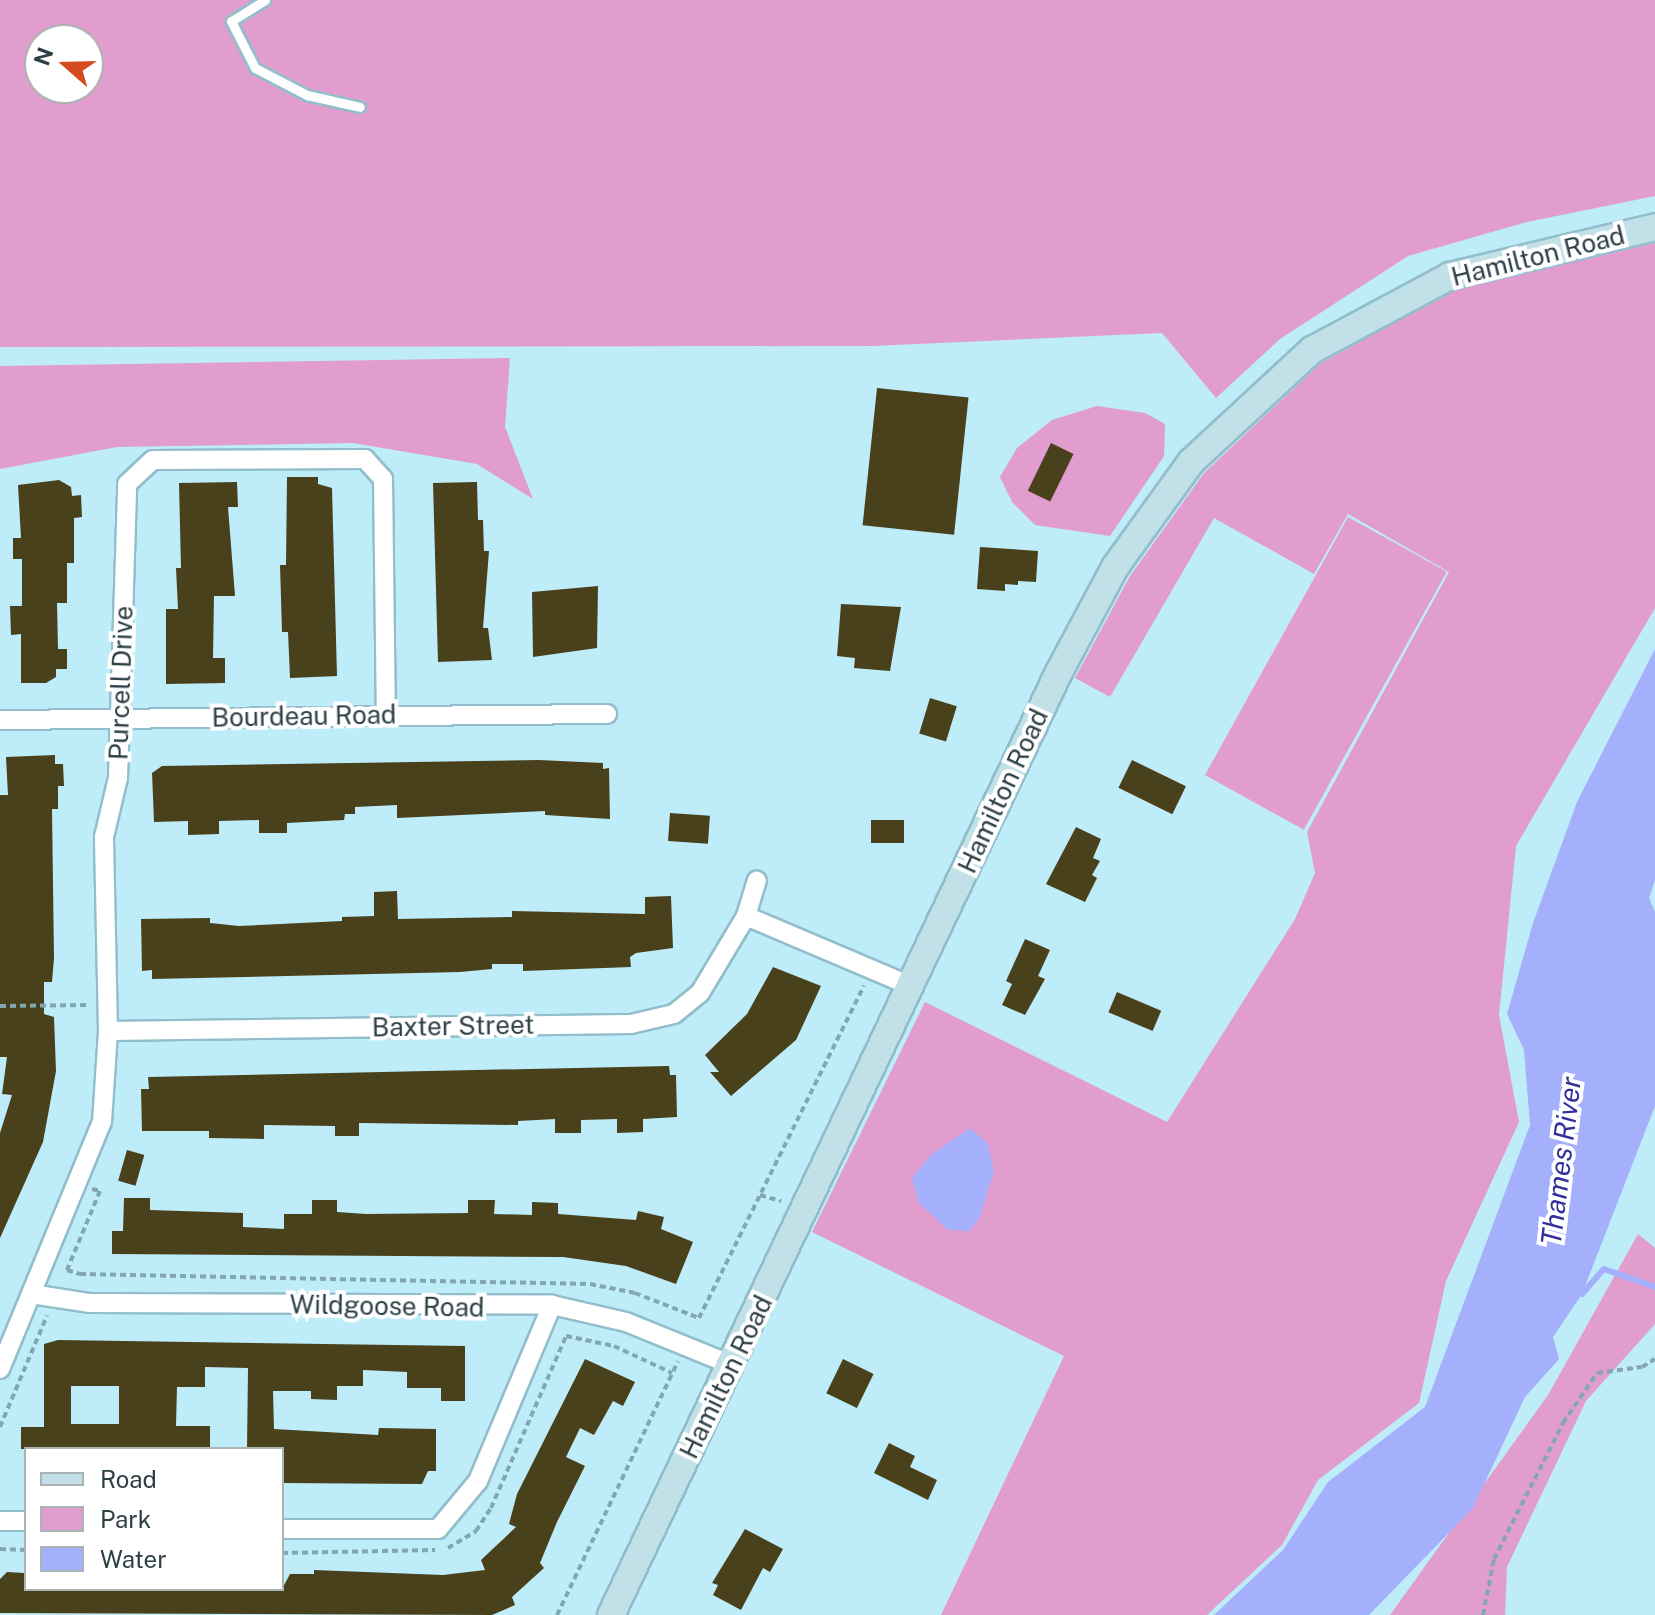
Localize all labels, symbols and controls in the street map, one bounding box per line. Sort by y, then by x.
north arrow [24,24,104,104]
text: N [28,44,58,69]
street label: Hamilton Road [1448,219,1628,293]
street label: Purcell Drive [103,605,139,761]
street label: Bourdeau Road [211,699,397,733]
street label: Hamilton Road [951,704,1055,878]
street label: Baxter Street [371,1009,535,1043]
water label: Thames River [1534,1075,1588,1247]
street label: Wildgoose Road [289,1289,485,1323]
street label: Hamilton Road [673,1290,779,1464]
legend [24,1447,284,1591]
text: Road [100,1465,157,1493]
text: Park [100,1505,151,1533]
text: Water [100,1545,167,1573]

